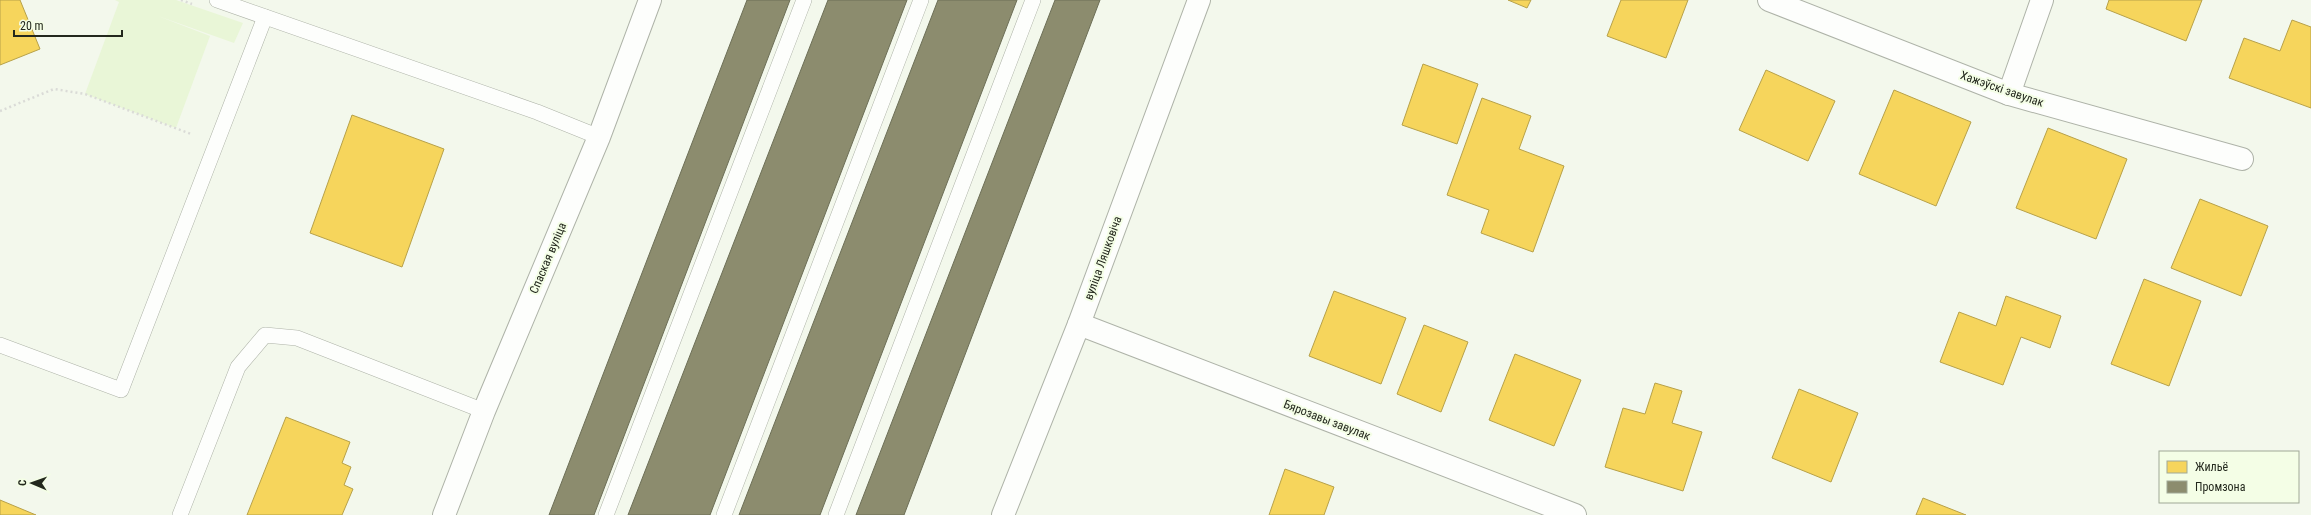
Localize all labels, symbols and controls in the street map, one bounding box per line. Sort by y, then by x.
scale bar [14,12,122,38]
text: 20 m [20,19,44,33]
street label: Хажэўскі завулак [1959,68,2046,110]
street label: вуліца Ляшковіча [1081,214,1125,302]
street label: Спаская вуліца [527,220,569,296]
street label: Бярозавы завулак [1282,397,1373,443]
legend [2159,451,2299,503]
text: Жильё [2195,460,2228,474]
north arrow [12,463,52,503]
text: С [16,479,29,486]
text: Промзона [2195,480,2246,494]

